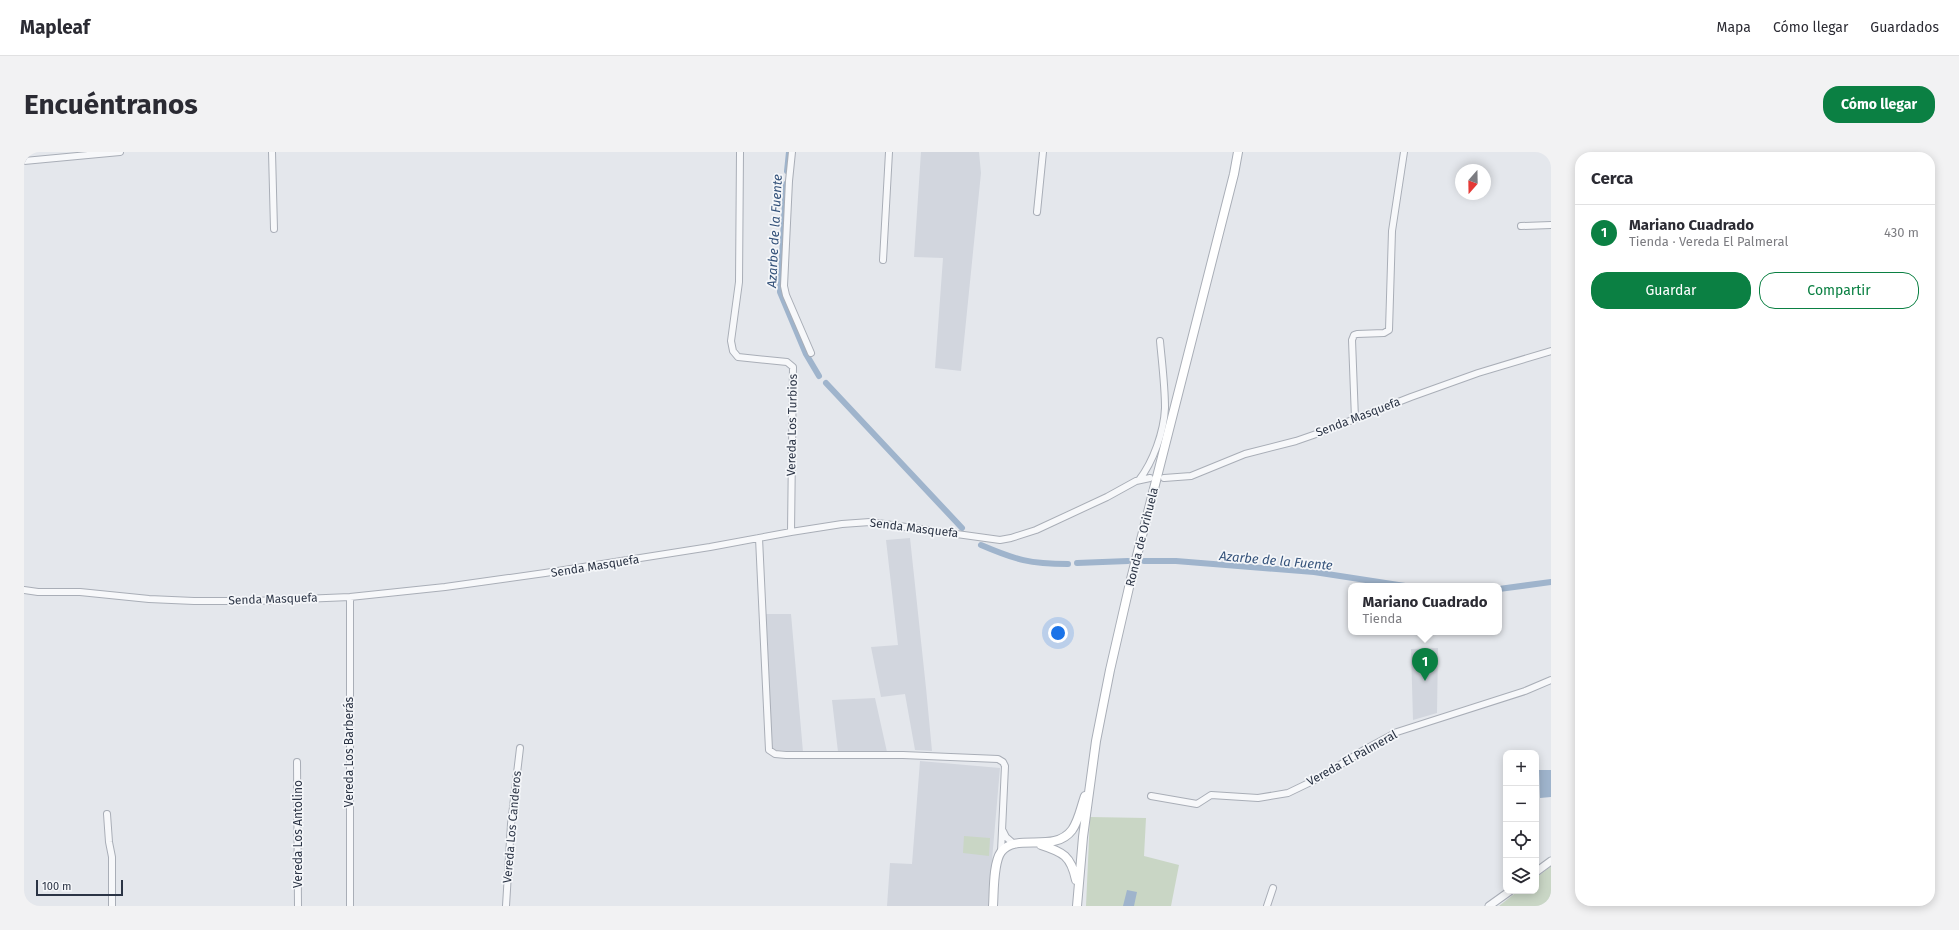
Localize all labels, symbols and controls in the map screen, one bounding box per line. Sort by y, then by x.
text: Mapleaf [20,16,90,39]
text: Mapa [1717,19,1751,36]
text: Cómo llegar [1773,19,1848,36]
text: Guardados [1870,19,1939,36]
button: Cómo llegar [1823,86,1935,123]
text: Encuéntranos [24,88,198,121]
north arrow [1455,164,1491,200]
text: Cerca [1591,168,1633,189]
water label: Azarbe de la Fuente [764,174,785,289]
text: Mariano Cuadrado [1629,216,1754,234]
text: 1 [1601,225,1607,240]
text: 430 m [1884,225,1919,240]
text: Tienda · Vereda El Palmeral [1629,234,1788,249]
button: Guardar [1591,272,1751,309]
button: Compartir [1759,272,1919,309]
street label: Vereda Los Turbios [784,373,800,476]
street label: Senda Masquefa [1314,394,1402,440]
street label: Ronda de Orihuela [1123,486,1161,588]
street label: Senda Masquefa [869,516,959,540]
water label: Azarbe de la Fuente [1218,548,1333,573]
street label: Senda Masquefa [550,552,640,580]
popup [1348,583,1502,635]
street label: Senda Masquefa [228,590,318,608]
text: Mariano Cuadrado [1362,593,1488,611]
text: Tienda [1362,611,1402,626]
your location [1048,623,1068,643]
pin: 1 [1412,648,1438,681]
street label: Vereda Los Barberás [342,696,356,807]
street label: Vereda El Palmeral [1305,727,1400,789]
map controls [1503,750,1539,894]
button: + [1503,750,1539,786]
street label: Vereda Los Canderos [500,770,524,884]
street label: Vereda Los Antolino [291,780,305,888]
button: − [1503,786,1539,822]
button: locate [1503,822,1539,858]
button: layers [1503,858,1539,894]
scale bar [36,878,123,897]
text: 100 m [42,880,71,893]

